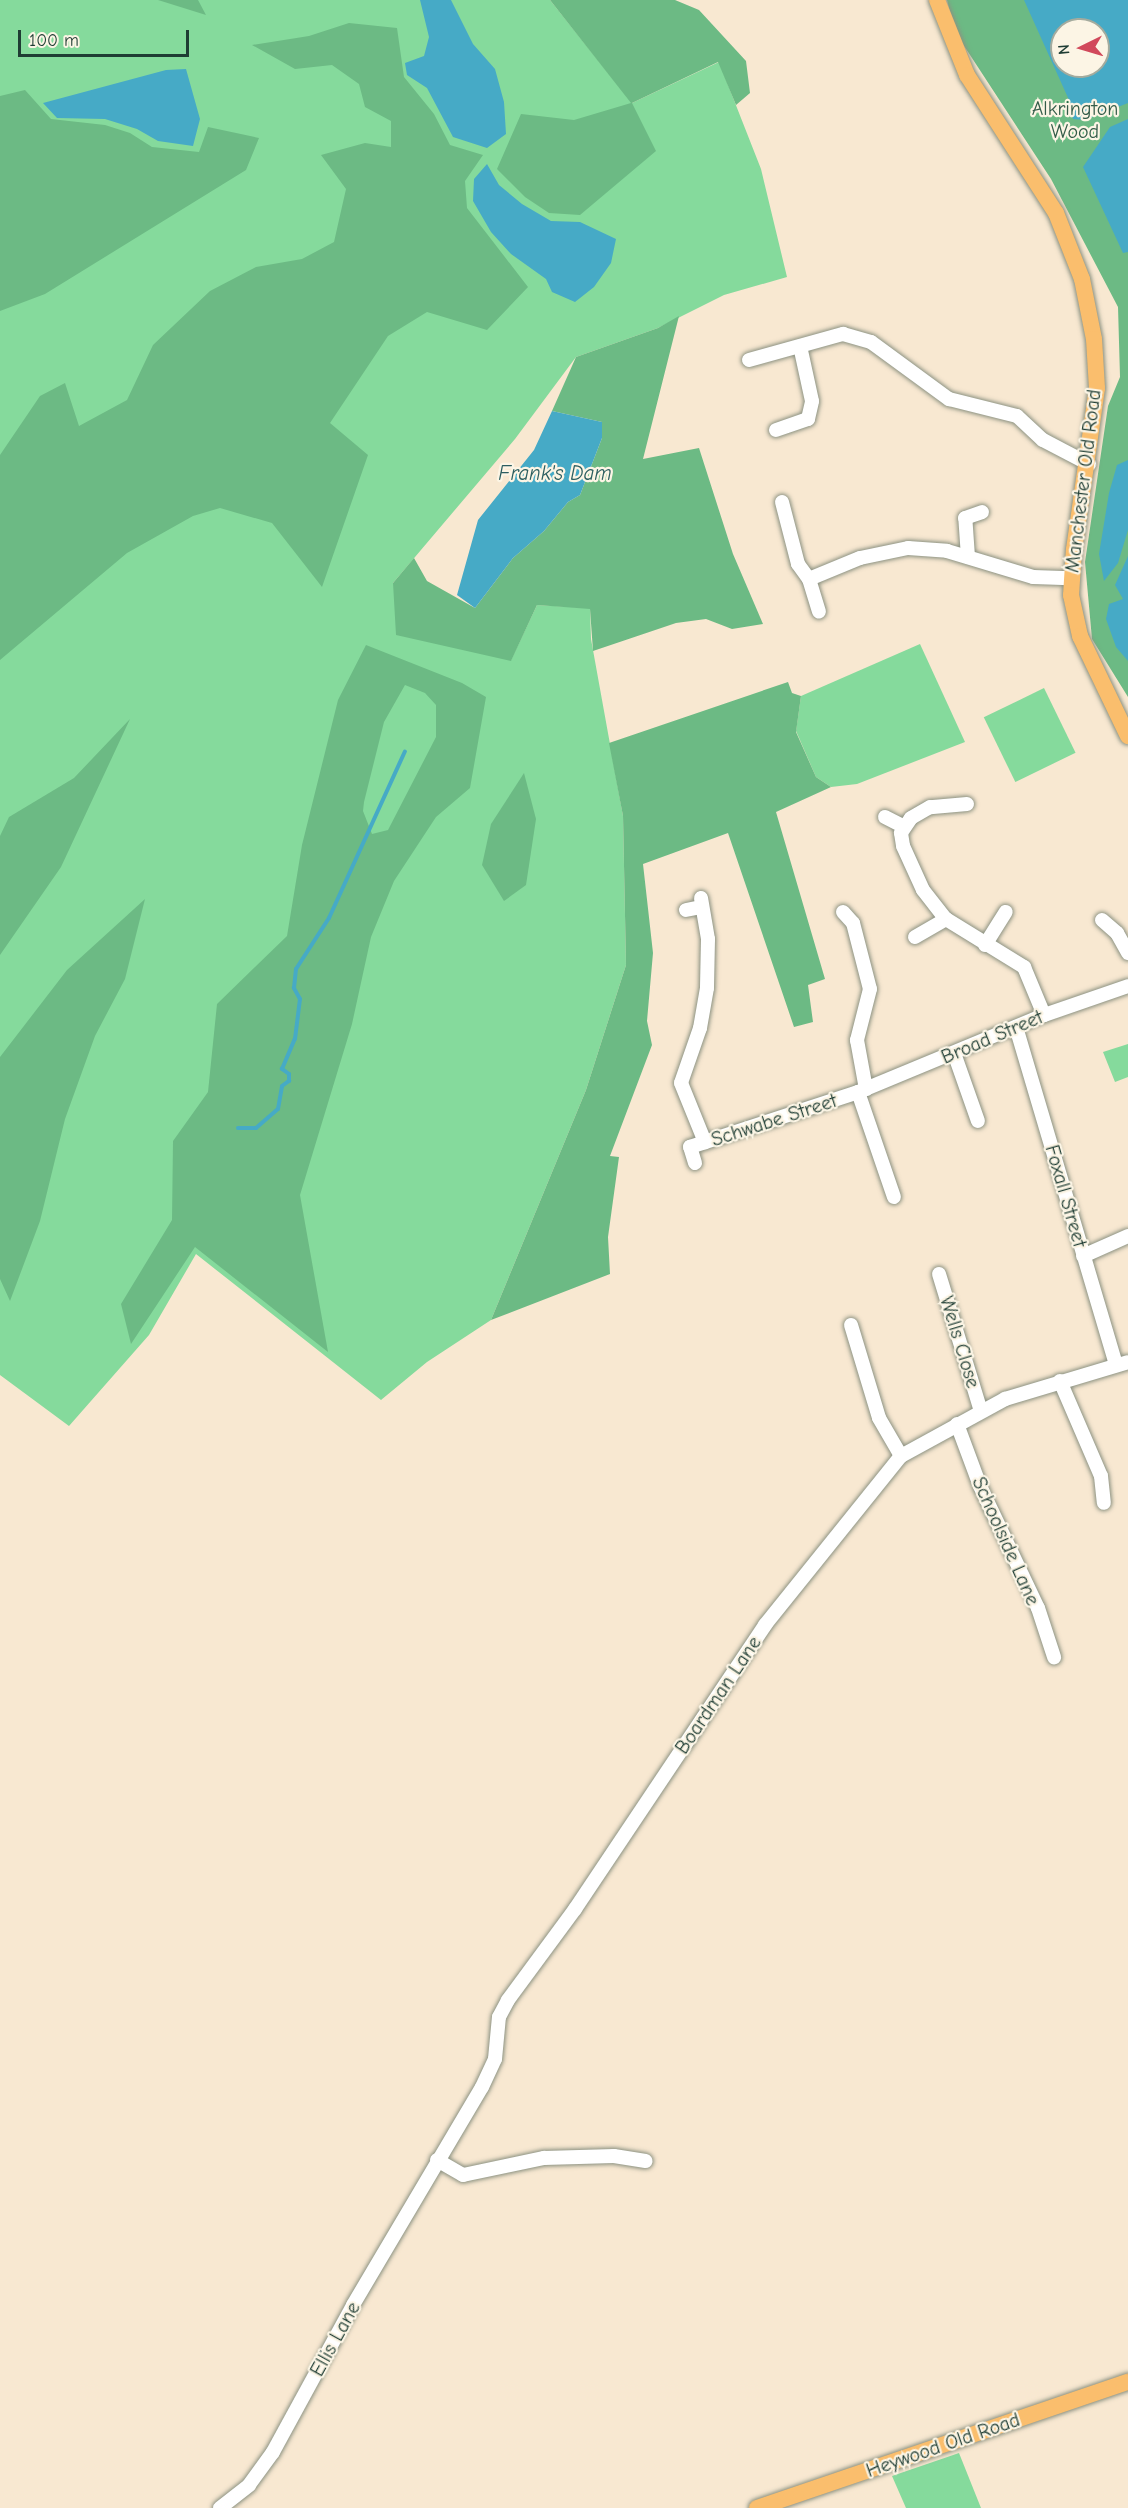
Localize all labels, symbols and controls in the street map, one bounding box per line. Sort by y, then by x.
scale bar [21,18,192,56]
north arrow [1050,18,1110,78]
text: 100 m [29,30,79,51]
text: N [1055,43,1073,55]
park label: Alkrington Wood [1032,96,1118,143]
street label: Manchester Old Road [1060,388,1106,574]
water label: Frank's Dam [498,460,612,486]
street label: Broad Street [937,1005,1047,1069]
street label: Schwabe Street [708,1088,840,1152]
street label: Foxall Street [1040,1142,1092,1250]
street label: Wells Close [935,1293,985,1391]
street label: Schoolside Lane [967,1473,1045,1609]
street label: Boardman Lane [670,1632,766,1758]
street label: Ellis Lane [305,2298,365,2380]
street label: Heywood Old Road [863,2407,1023,2483]

